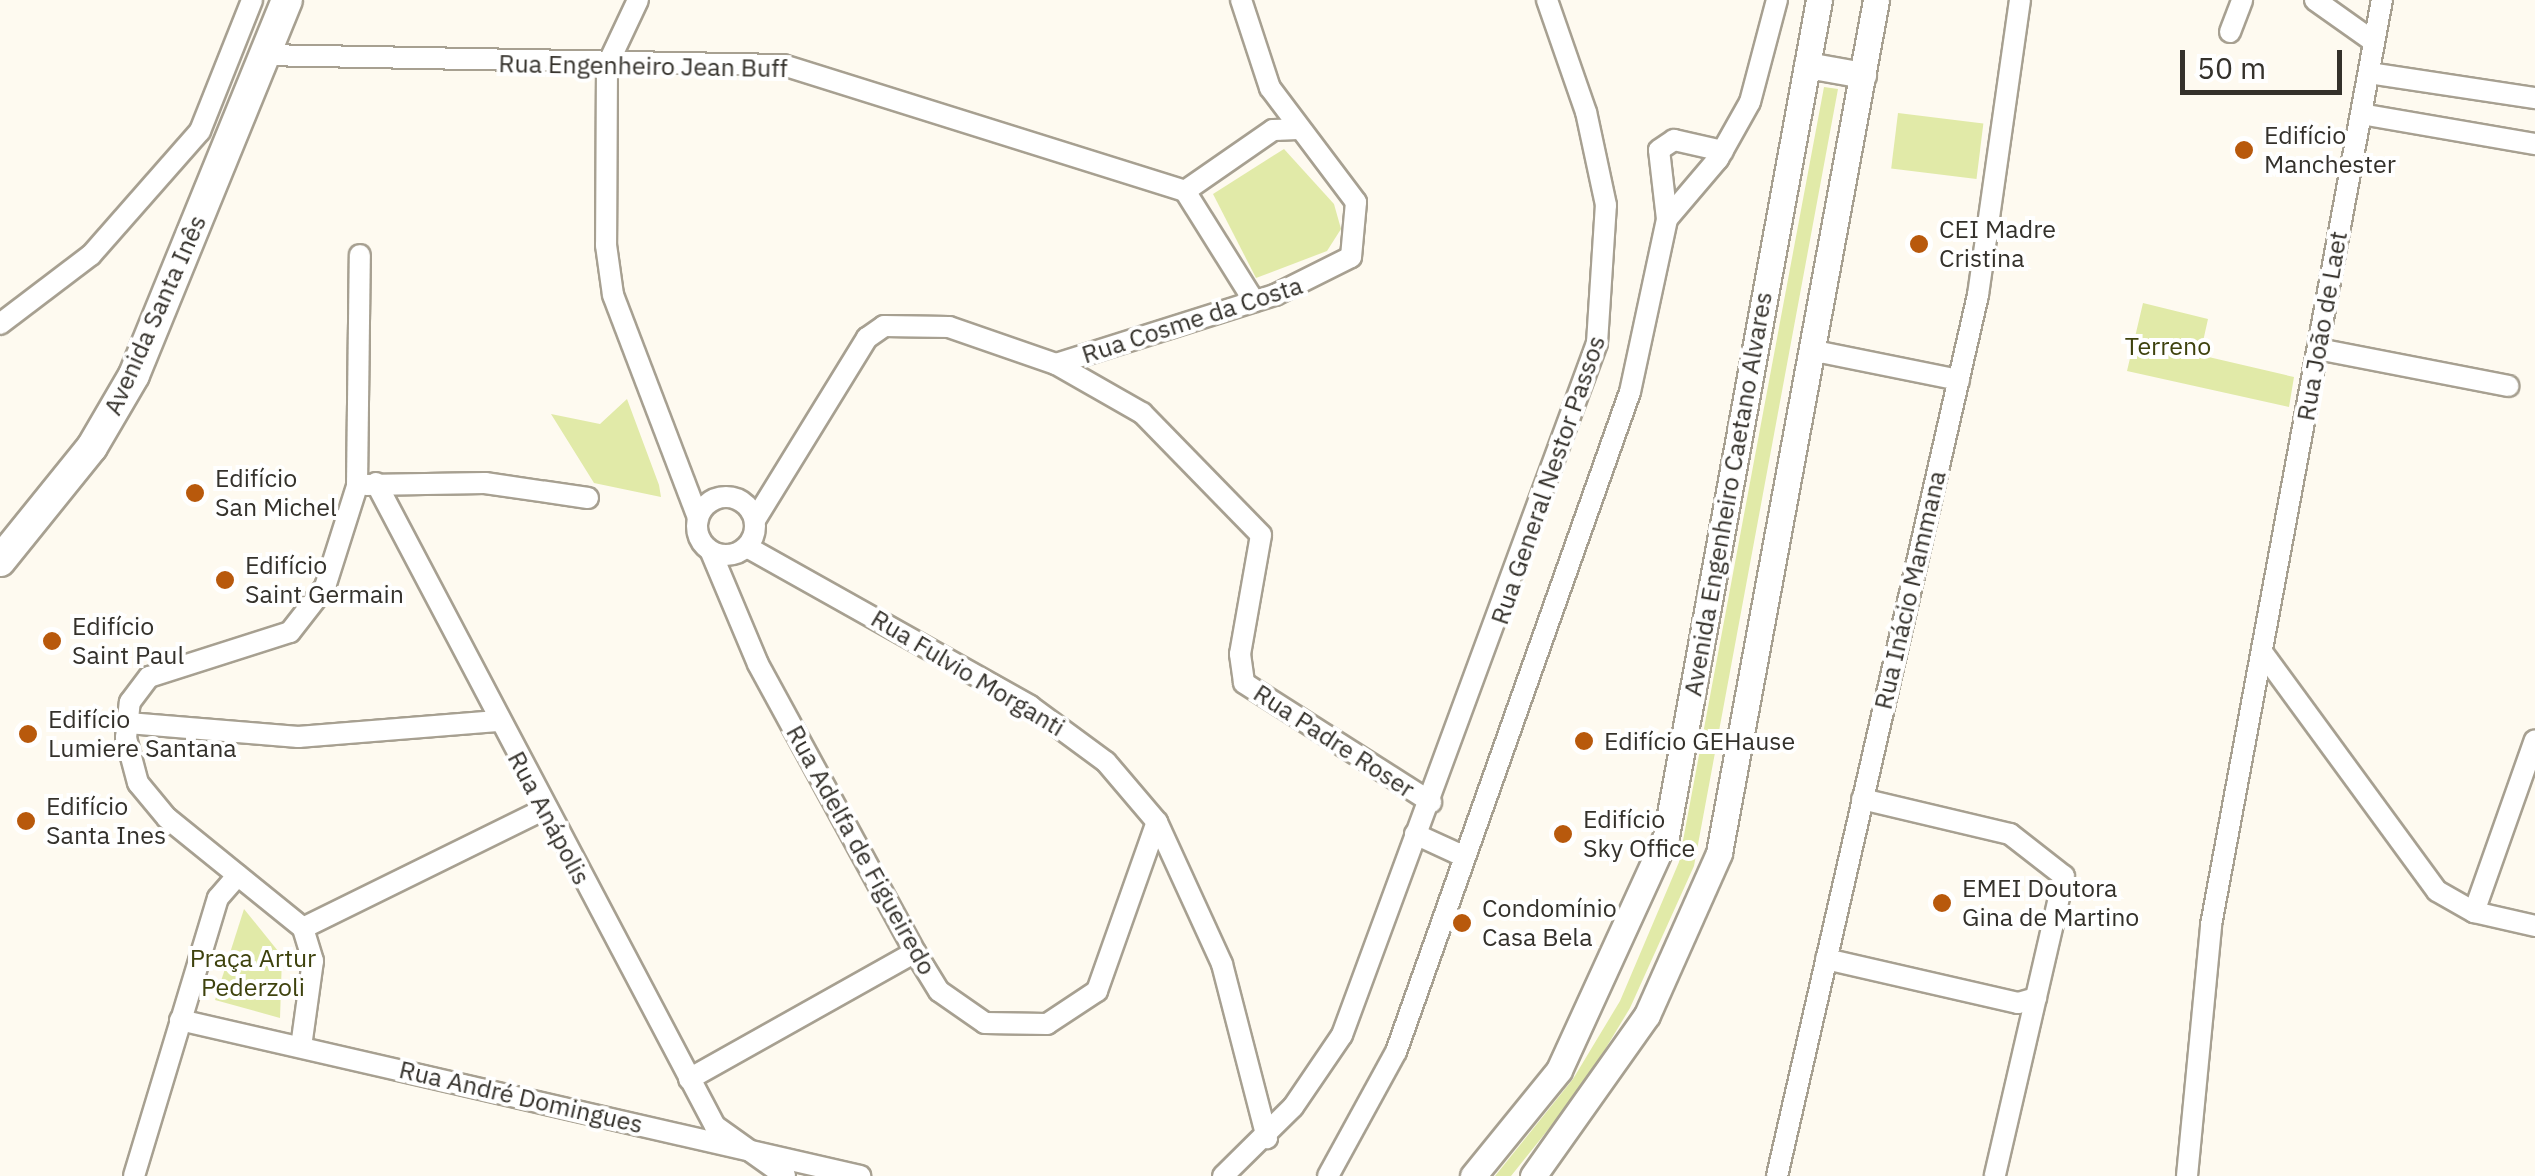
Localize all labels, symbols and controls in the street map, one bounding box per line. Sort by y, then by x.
scale bar [2185,30,2348,92]
street label: Rua Engenheiro Jean Buff [498,48,788,84]
text: 50 m [2197,48,2266,87]
place label: Edifício Manchester [2264,121,2396,180]
marker: Edifício Manchester [2233,139,2255,161]
street label: Avenida Santa Inês [97,210,213,420]
place label: CEI Madre Cristina [1939,215,2056,274]
street label: Rua João de Laet [2291,229,2353,423]
marker: CEI Madre Cristina [1908,233,1930,255]
street label: Rua Cosme da Costa [1078,270,1306,370]
street label: Avenida Engenheiro Caetano Alvares [1678,289,1778,699]
park label: Terreno [2125,331,2211,361]
street label: Rua General Nestor Passos [1484,332,1612,628]
place label: Edifício San Michel [215,464,337,523]
street label: Rua Inácio Mammana [1868,468,1952,712]
marker: Edifício San Michel [184,482,206,504]
place label: Edifício Saint Germain [245,551,404,610]
marker: Edifício Saint Germain [214,569,236,591]
street label: Rua Fulvio Morganti [866,603,1070,743]
place label: Edifício Saint Paul [72,612,184,671]
marker: Edifício Saint Paul [41,630,63,652]
street label: Rua Padre Roser [1248,678,1420,804]
place label: Edifício Lumiere Santana [48,705,237,764]
street label: Rua Adelfa de Figueiredo [780,720,942,980]
marker: Edifício Lumiere Santana [17,723,39,745]
place label: Edifício GEHause [1604,726,1795,756]
marker: Edifício GEHause [1573,730,1595,752]
street label: Rua Anápolis [501,746,597,890]
place label: Edifício Santa Ines [46,792,166,851]
place label: Edifício Sky Office [1583,805,1695,864]
marker: Edifício Santa Ines [15,810,37,832]
marker: Edifício Sky Office [1552,823,1574,845]
place label: EMEI Doutora Gina de Martino [1962,874,2139,933]
marker: EMEI Doutora Gina de Martino [1931,892,1953,914]
place label: Condomínio Casa Bela [1482,894,1617,953]
marker: Condomínio Casa Bela [1451,912,1473,934]
park label: Praça Artur Pederzoli [190,944,316,1003]
street label: Rua André Domingues [396,1054,646,1140]

